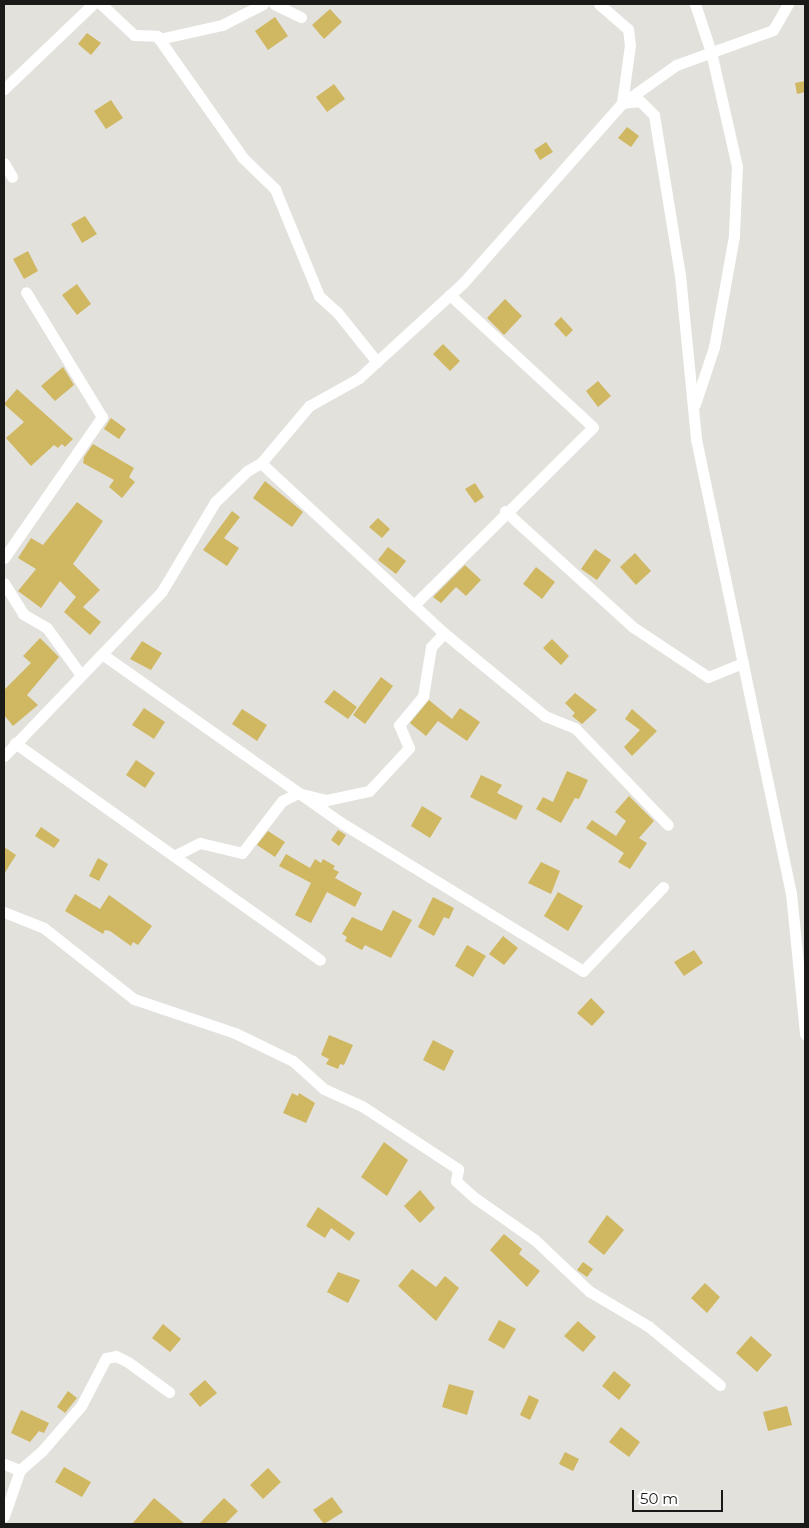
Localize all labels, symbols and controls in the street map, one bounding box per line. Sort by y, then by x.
scale bar [634,1480,725,1512]
text: 50 m [640,1489,678,1508]

